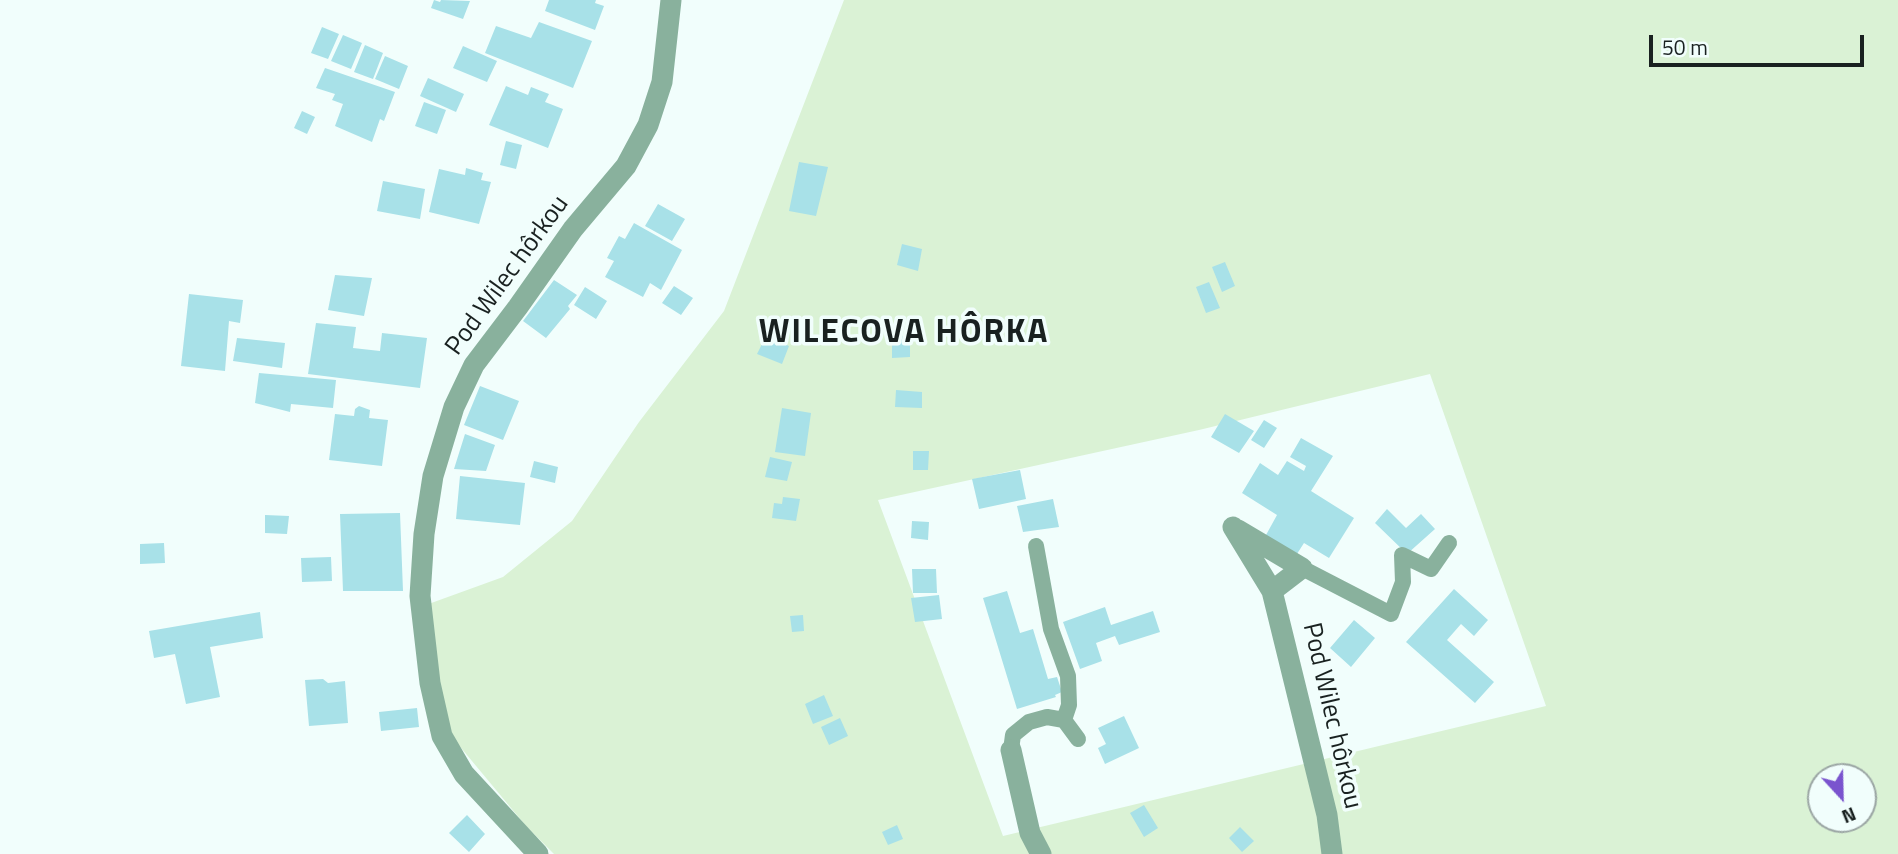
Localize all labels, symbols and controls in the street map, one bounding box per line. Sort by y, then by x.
scale bar [1653,21,1868,65]
text: 50 m [1662,31,1708,63]
street label: Pod Wilec hôrkou [440,190,576,362]
district label: WILECOVA HÔRKA [760,314,1048,354]
street label: Pod Wilec hôrkou [1294,620,1368,812]
north arrow [1807,763,1877,833]
text: N [1838,800,1861,832]

